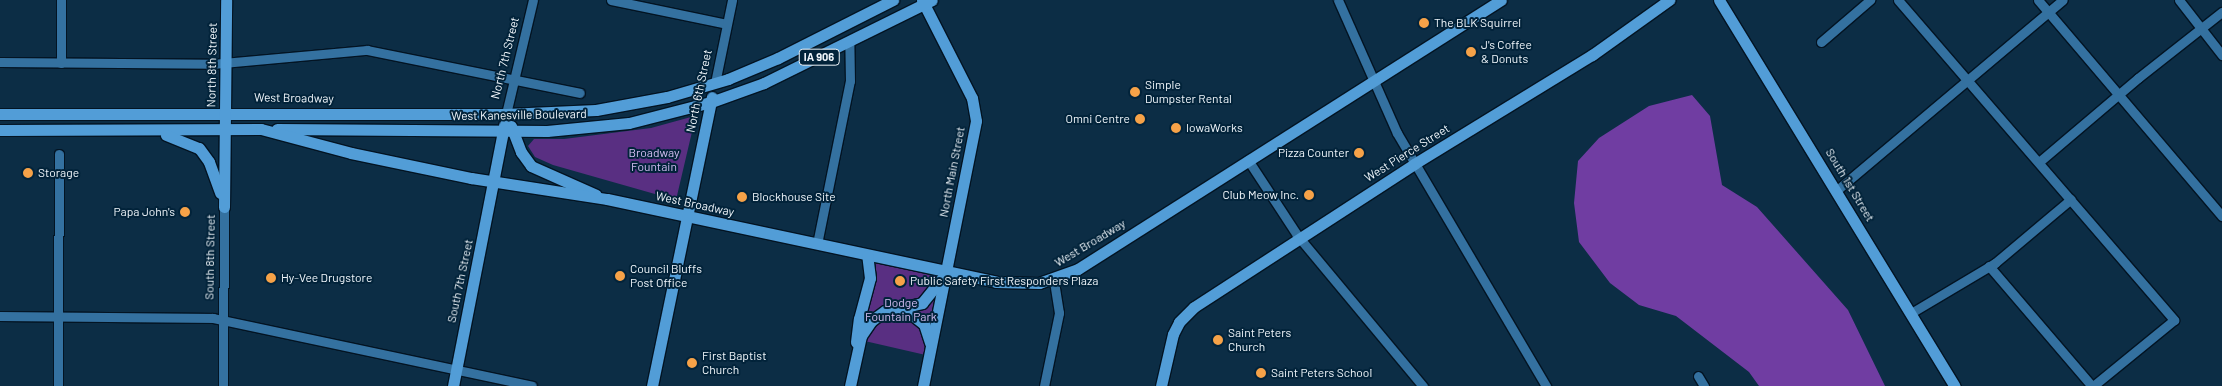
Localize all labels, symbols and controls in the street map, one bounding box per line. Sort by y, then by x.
street label: North 7th Street [488,15,522,101]
place label: The BLK Squirrel [1434,16,1521,30]
marker: The BLK Squirrel [1418,17,1430,29]
street label: North 8th Street [204,23,220,107]
place label: J's Coffee & Donuts [1481,38,1532,66]
marker: J's Coffee & Donuts [1465,46,1477,58]
street label: North 6th Street [683,48,715,134]
road number: IA 906 [798,48,840,66]
place label: Simple Dumpster Rental [1145,78,1232,106]
marker: Simple Dumpster Rental [1129,86,1141,98]
street label: West Broadway [254,90,334,106]
street label: West Kanesville Boulevard [451,107,587,123]
place label: Omni Centre [1065,112,1130,126]
marker: Omni Centre [1134,113,1146,125]
place label: IowaWorks [1186,121,1243,135]
street label: West Pierce Street [1362,121,1452,185]
marker: IowaWorks [1170,122,1182,134]
street label: North Main Street [936,126,968,218]
park label: Broadway Fountain [628,146,680,174]
place label: Pizza Counter [1278,146,1349,160]
street label: South 1st Street [1823,146,1877,224]
marker: Pizza Counter [1353,147,1365,159]
place label: Storage [38,166,79,180]
marker: Storage [22,167,34,179]
place label: Club Meow Inc. [1223,188,1299,202]
street label: West Broadway [654,189,736,219]
marker: Club Meow Inc. [1303,189,1315,201]
place label: Blockhouse Site [752,190,836,204]
marker: Blockhouse Site [736,191,748,203]
place label: Papa John's [114,205,175,219]
marker: Papa John's [179,206,191,218]
street label: South 8th Street [202,214,218,300]
street label: West Broadway [1052,216,1128,270]
street label: South 7th Street [444,238,476,324]
place label: Council Bluffs Post Office [630,262,702,290]
marker: Council Bluffs Post Office [614,270,626,282]
place label: Hy-Vee Drugstore [281,271,372,285]
marker: Hy-Vee Drugstore [265,272,277,284]
place label: Public Safety First Responders Plaza [910,274,1098,288]
marker: Public Safety First Responders Plaza [894,275,906,287]
park label: Dodge Fountain Park [865,296,937,324]
place label: Saint Peters Church [1228,326,1291,354]
marker: Saint Peters Church [1212,334,1224,346]
place label: First Baptist Church [702,349,766,377]
marker: First Baptist Church [686,357,698,369]
place label: Saint Peters School [1271,366,1372,380]
marker: Saint Peters School [1255,367,1267,379]

